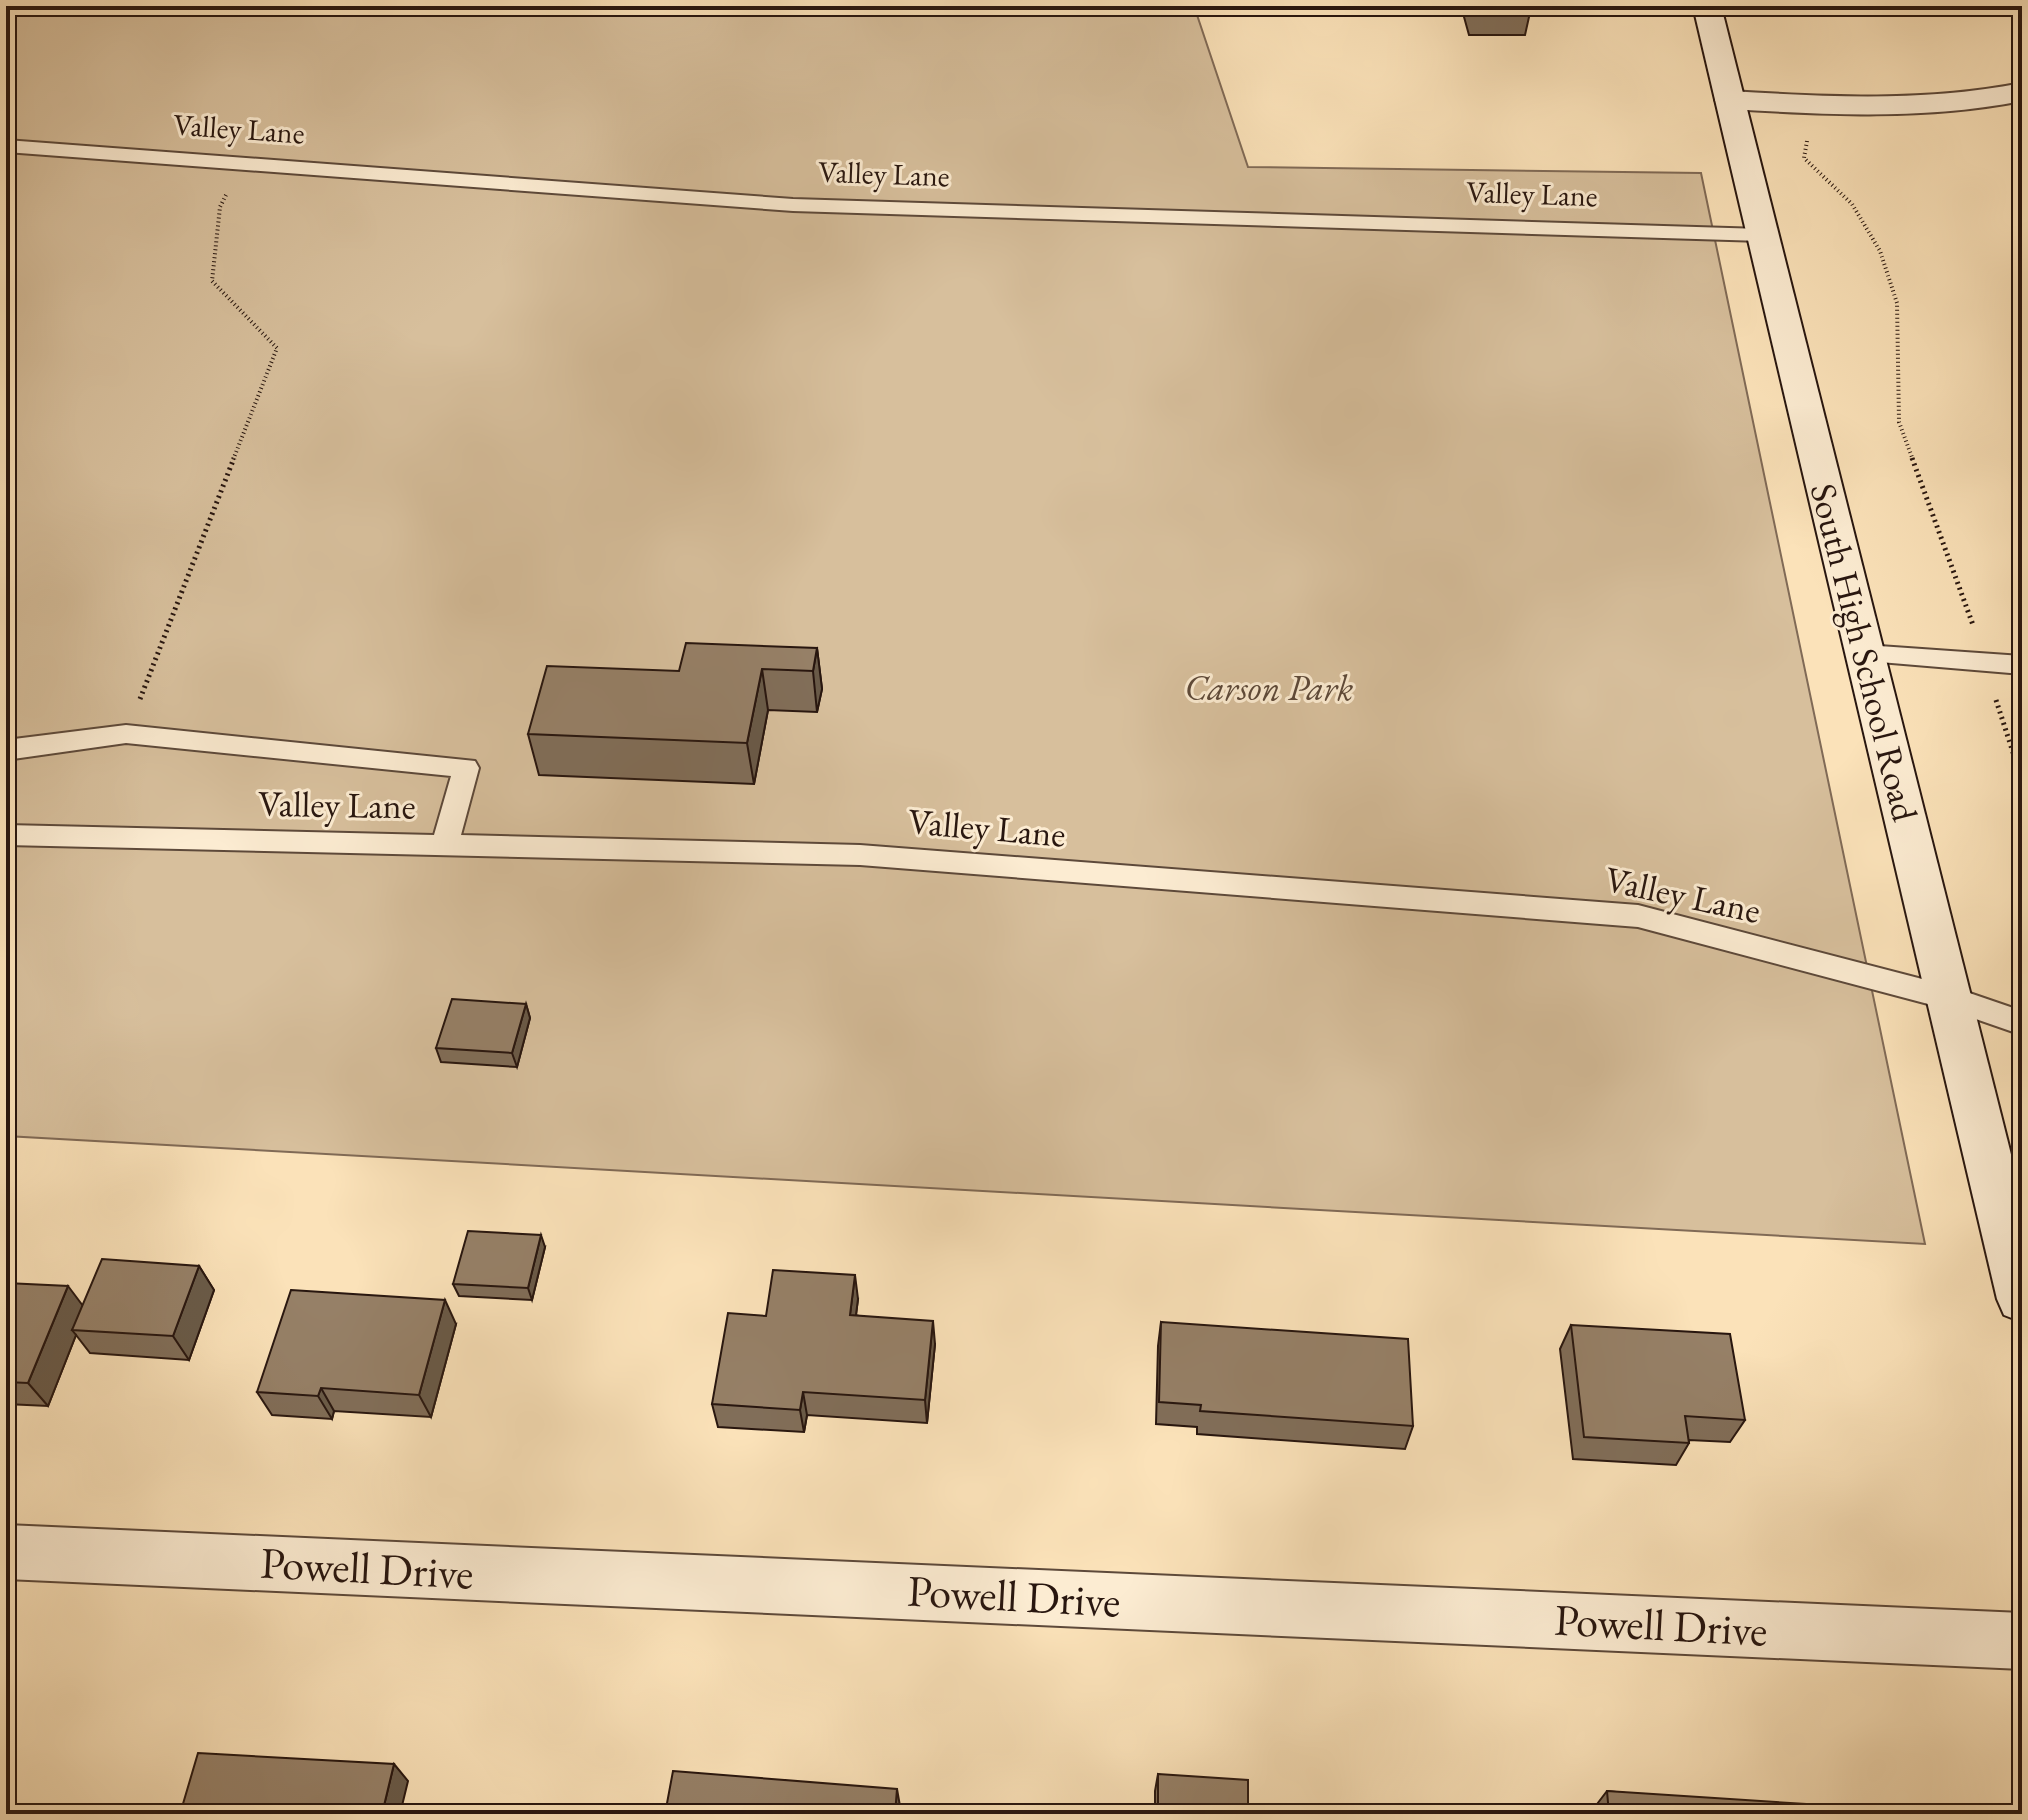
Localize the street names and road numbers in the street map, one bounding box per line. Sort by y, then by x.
street label: Valley Lane [172,104,306,153]
street label: Valley Lane [818,152,950,195]
street label: Valley Lane [1466,172,1598,215]
street label: South High School Road [1800,478,1929,827]
street label: Valley Lane [258,780,416,829]
street label: Valley Lane [906,797,1068,858]
street label: Valley Lane [1601,855,1765,934]
street label: Powell Drive [259,1533,475,1602]
street label: Powell Drive [906,1561,1122,1630]
street label: Powell Drive [1553,1590,1769,1659]

